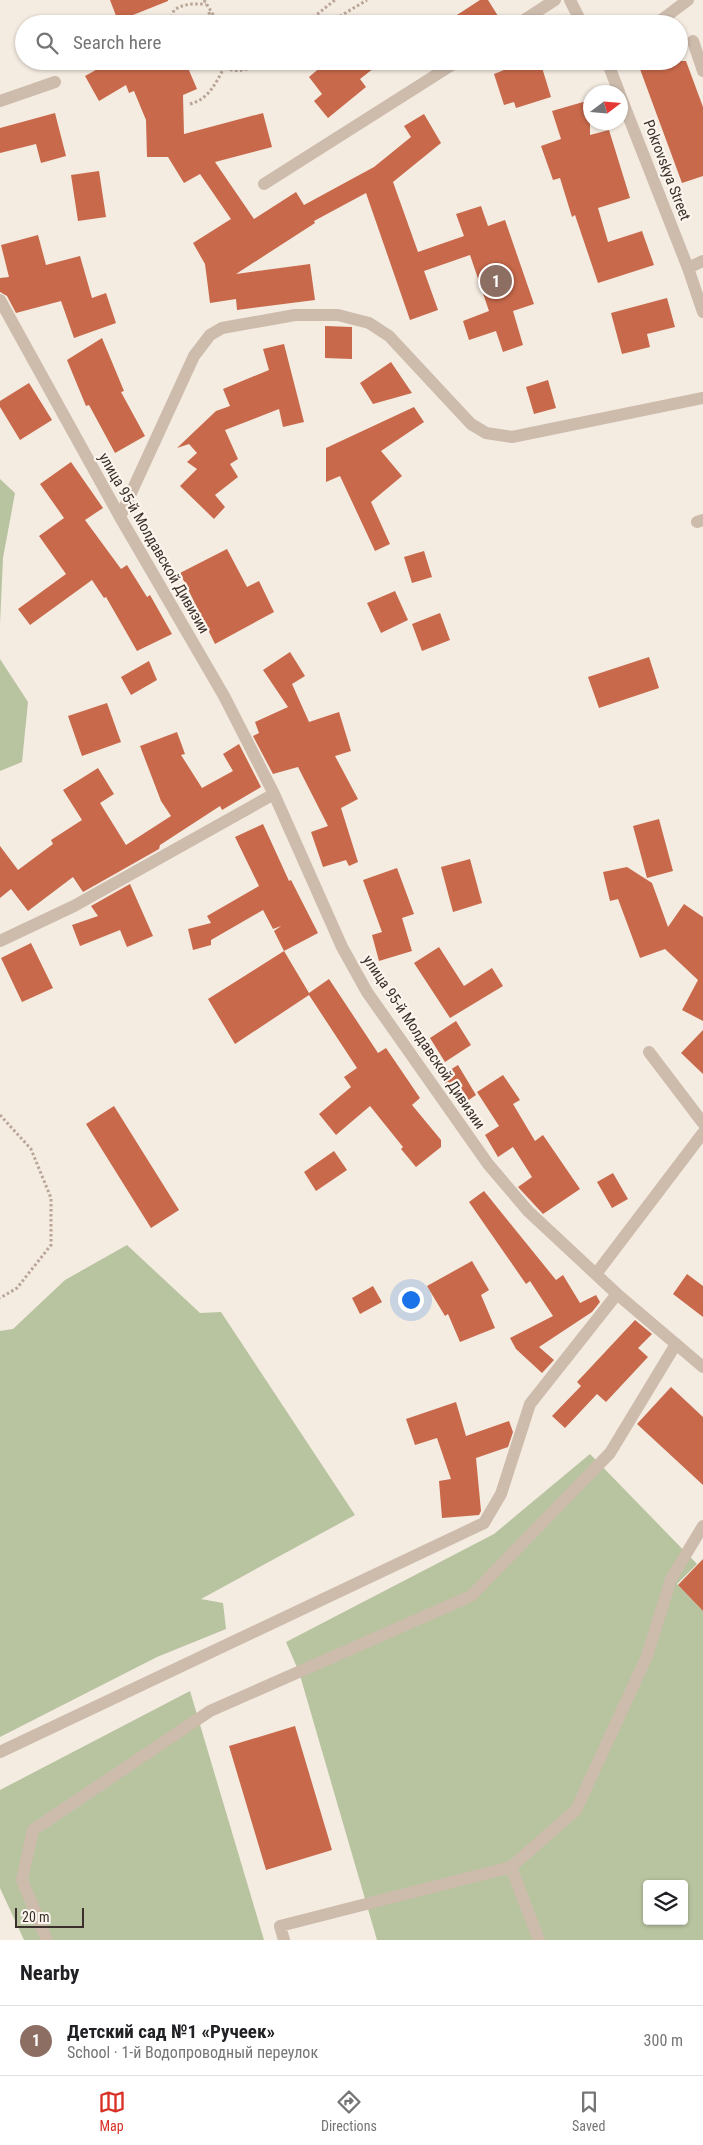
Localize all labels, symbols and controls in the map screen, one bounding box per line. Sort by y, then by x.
search box [15,15,688,70]
icon: search [33,29,61,57]
text: Search here [73,31,161,54]
north arrow [583,85,628,130]
street label: Pokrovskya Street [640,117,694,223]
pin: 1 [480,262,512,300]
street label: улица 95-й Молдавской Дивизии [95,449,213,637]
street label: улица 95-й Молдавской Дивизии [359,952,489,1132]
your location [398,1287,424,1313]
map controls [643,1880,688,1925]
button: layers [643,1880,688,1925]
scale bar [15,1905,84,1928]
text: 20 m [22,1909,50,1925]
text: Nearby [20,1961,79,1985]
text: Детский сад №1 «Ручеек» [67,2020,275,2043]
text: 1 [32,2031,40,2050]
text: 300 m [644,2031,683,2050]
text: School · 1-й Водопроводный переулок [67,2043,318,2062]
tab: Map [98,2088,126,2134]
tab: Directions [321,2088,377,2134]
tab: Saved [572,2088,605,2134]

